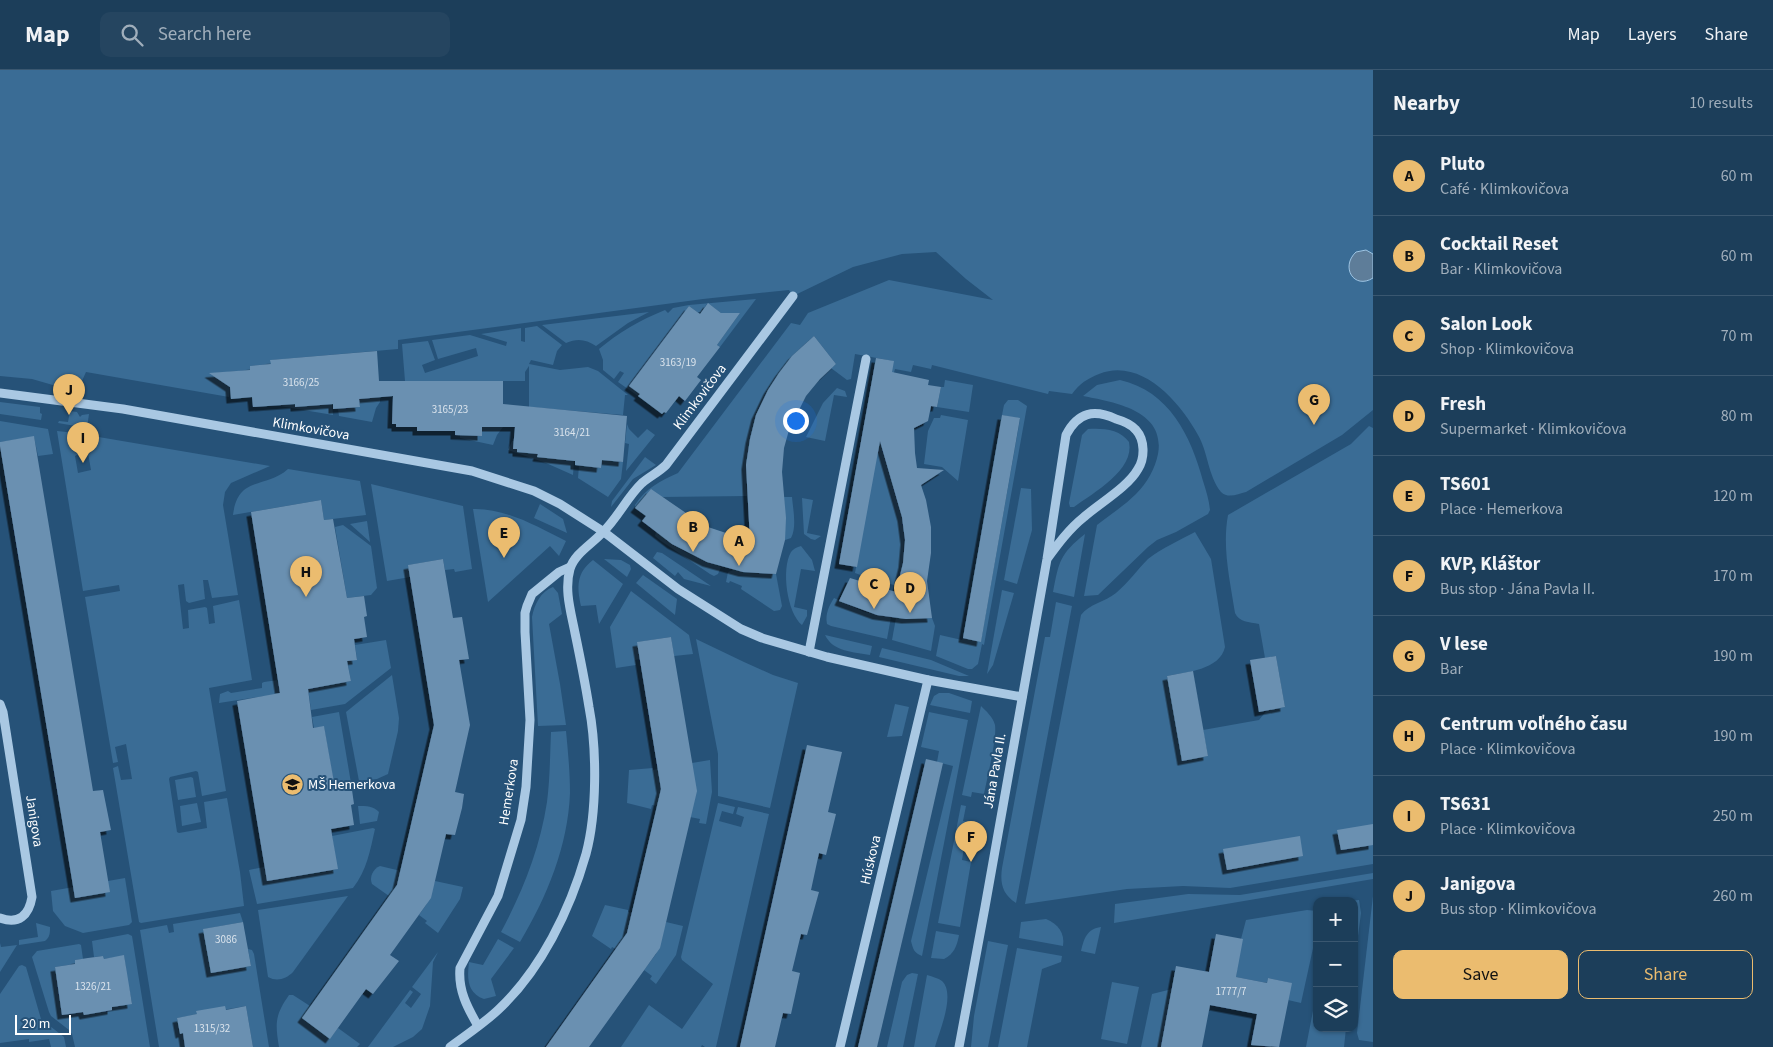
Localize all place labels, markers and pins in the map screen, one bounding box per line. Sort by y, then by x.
pin: J [53,374,85,415]
pin: G [1298,384,1330,425]
pin: I [67,422,99,463]
pin: B [677,511,709,552]
pin: E [488,517,520,558]
pin: A [723,525,755,566]
pin: H [290,556,322,597]
pin: C [858,568,890,609]
pin: D [894,572,926,613]
school or university icon: MŠ Hemerkova [280,773,304,797]
place label: MŠ Hemerkova [308,775,395,795]
pin: F [955,821,987,862]

